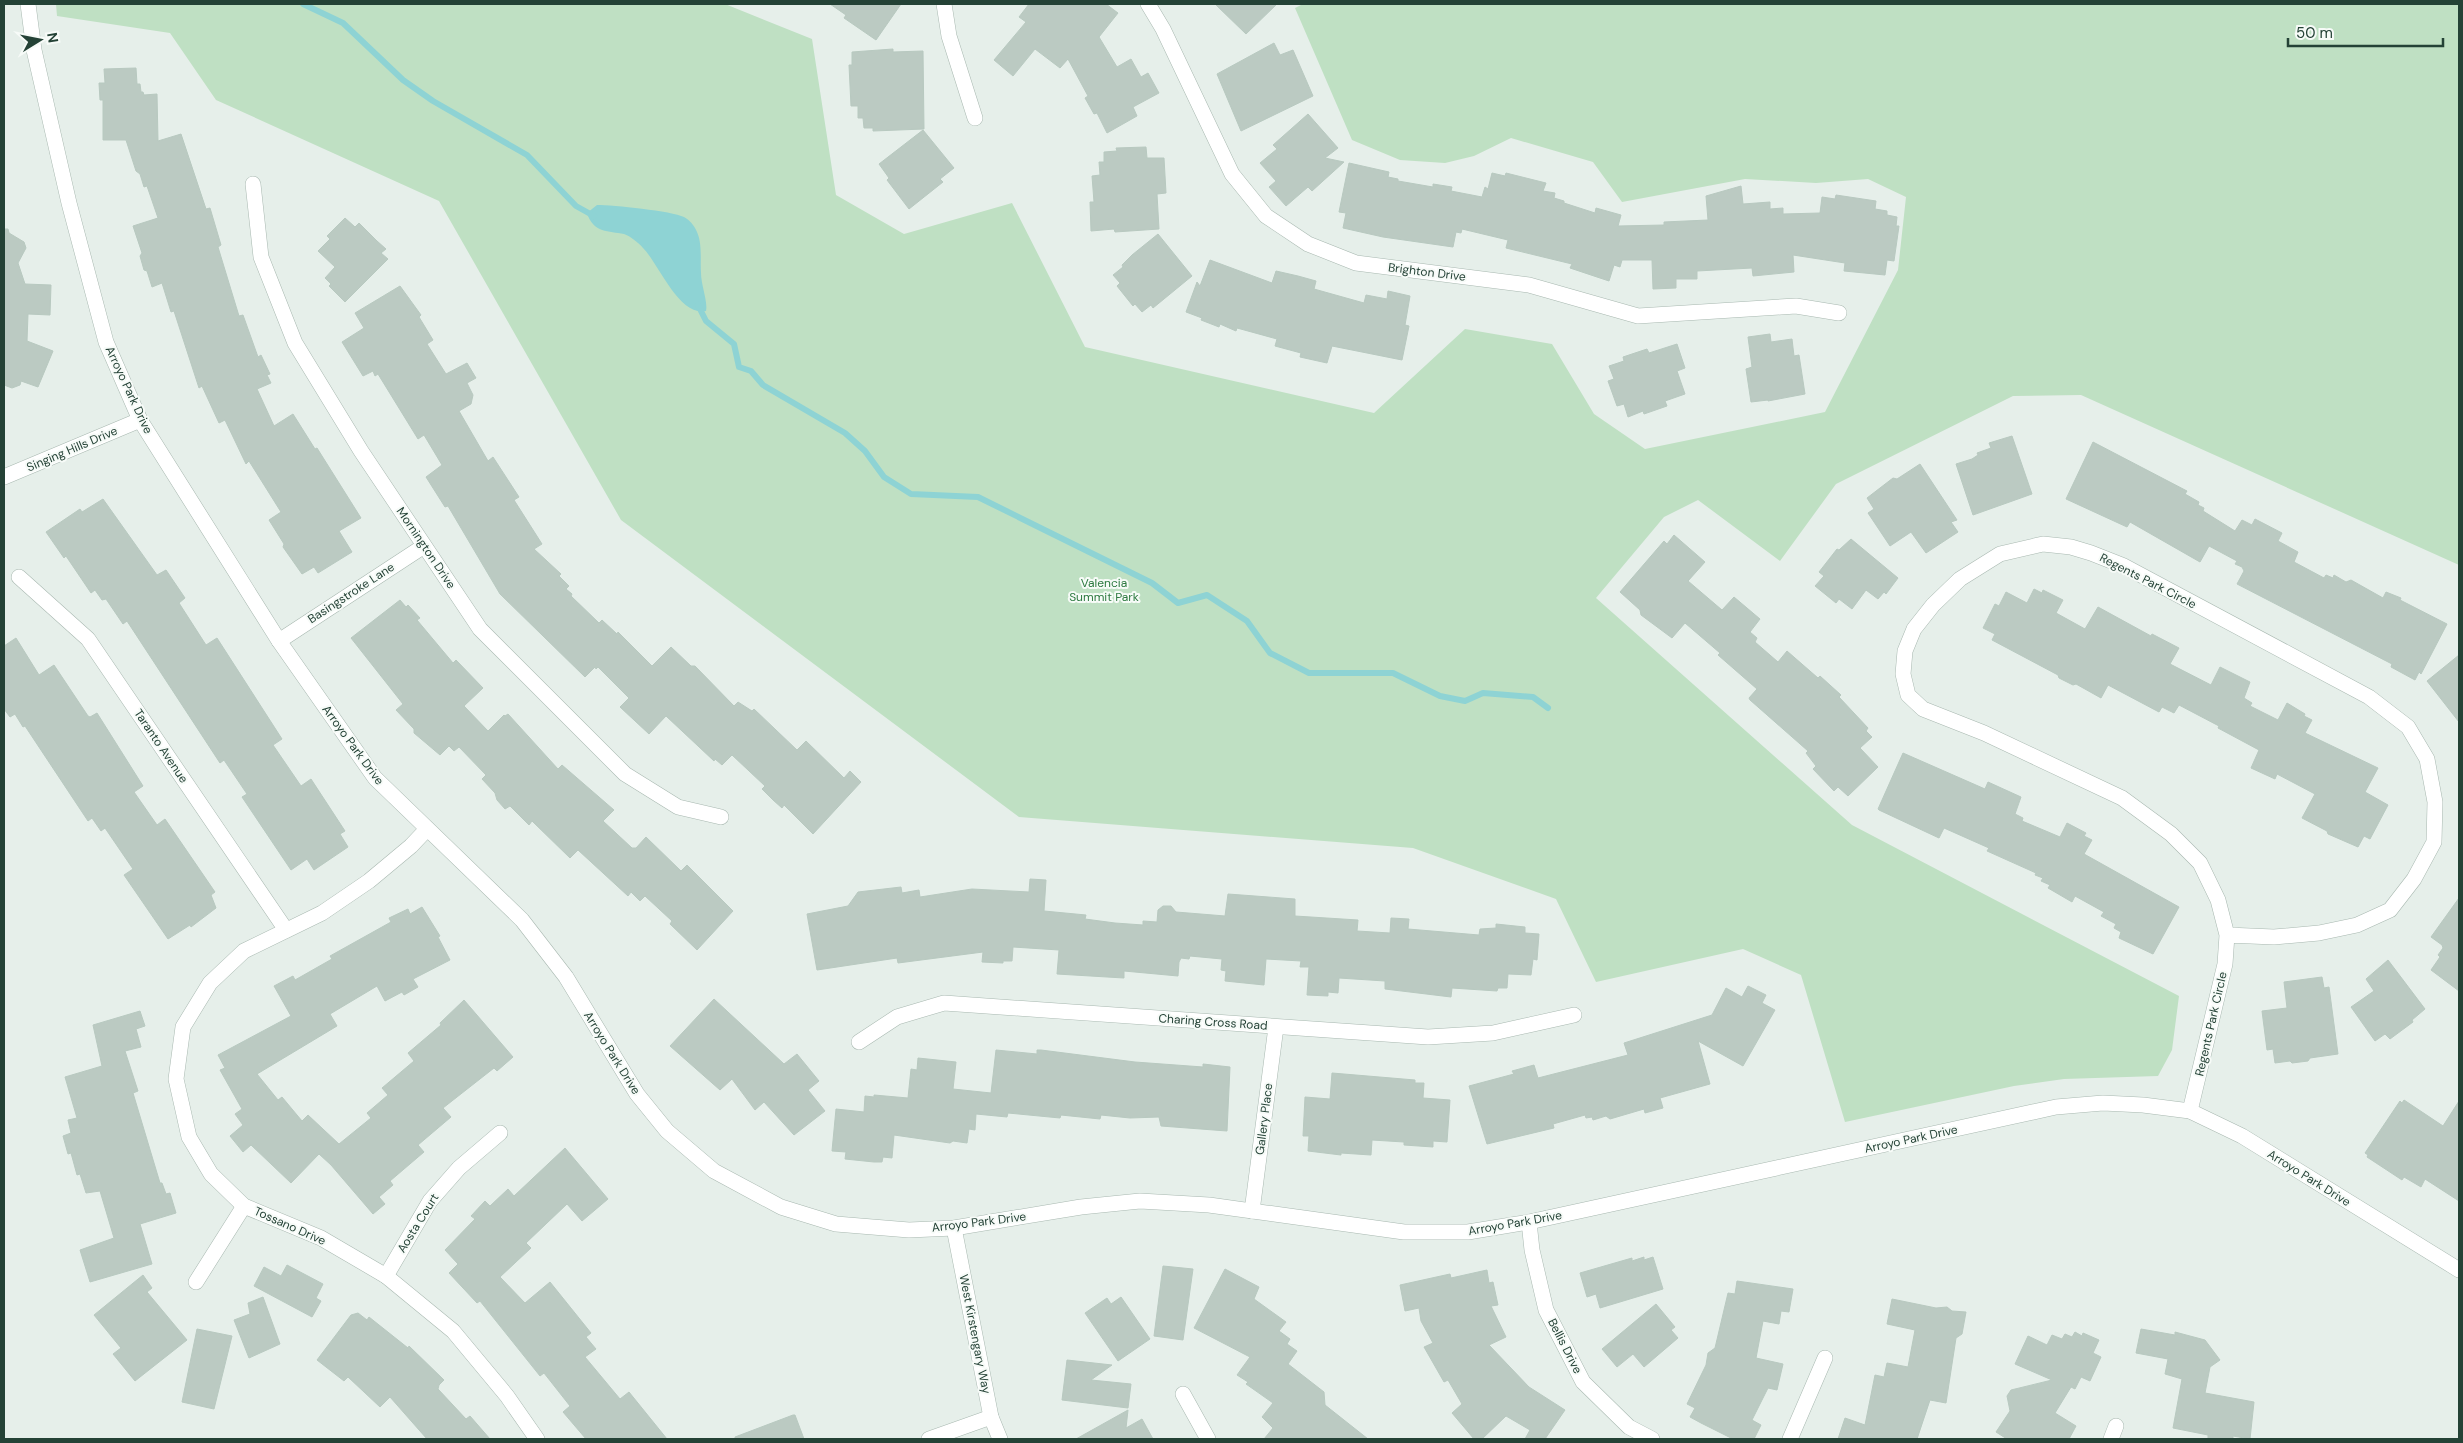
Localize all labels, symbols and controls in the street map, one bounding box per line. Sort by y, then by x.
north arrow [15,15,65,65]
scale bar [2288,15,2443,47]
text: 50 m [2296,23,2333,43]
text: N [43,31,63,44]
street label: Brighton Drive [1387,259,1467,285]
street label: Arroyo Park Drive [102,344,156,437]
street label: Singing Hills Drive [24,423,120,475]
street label: Mornington Drive [393,504,459,592]
street label: Regents Park Circle [2097,550,2199,612]
street label: Basingstroke Lane [305,559,398,627]
park label: Valencia Summit Park [1069,575,1139,605]
street label: Arroyo Park Drive [319,702,387,788]
street label: Taranto Avenue [130,706,192,786]
street label: Regents Park Circle [2191,970,2231,1078]
street label: Arroyo Park Drive [580,1008,644,1098]
street label: Charing Cross Road [1158,1010,1268,1034]
street label: Gallery Place [1252,1082,1276,1156]
street label: Arroyo Park Drive [1863,1121,1959,1157]
street label: Arroyo Park Drive [2264,1146,2354,1210]
street label: Aosta Court [394,1190,443,1256]
street label: Tossano Drive [252,1203,329,1249]
street label: Arroyo Park Drive [1467,1207,1563,1239]
street label: Arroyo Park Drive [931,1208,1027,1236]
street label: West Kirstengary Way [956,1273,994,1395]
street label: Bellis Drive [1544,1316,1586,1376]

